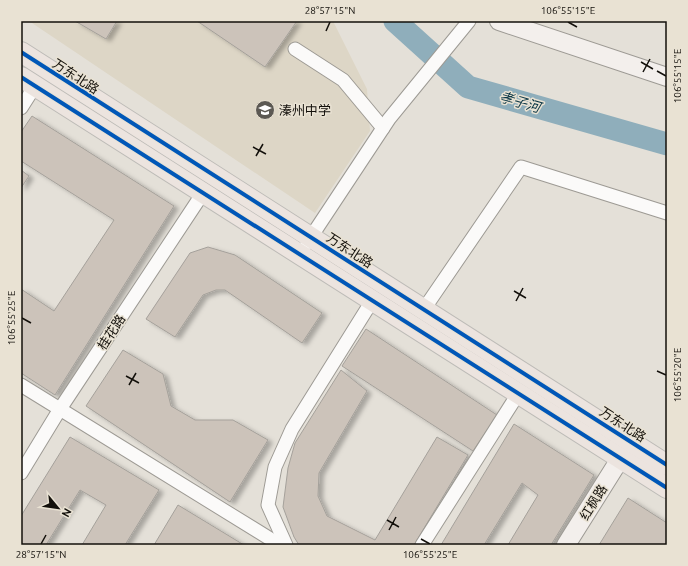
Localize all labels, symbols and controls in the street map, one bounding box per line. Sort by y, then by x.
text: 28°57'15"N [305,5,355,16]
text: 106°55'15"E [541,5,596,16]
text: 106°55'15"E [672,48,683,103]
street label: 万东北路 [50,56,102,96]
water label: 孝子河 [498,89,545,116]
school or university icon: 溱州中学 [254,99,276,121]
place label: 溱州中学 [279,103,331,117]
street label: 万东北路 [324,230,376,270]
text: 106°55'25"E [6,290,17,345]
street label: 桂花路 [95,312,127,352]
text: 106°55'20"E [672,347,683,402]
street label: 万东北路 [597,404,649,444]
street label: 红枫路 [577,482,609,522]
north arrow [38,488,78,528]
text: N [60,506,74,519]
text: 28°57'15"N [16,549,66,560]
text: 106°55'25"E [403,549,458,560]

